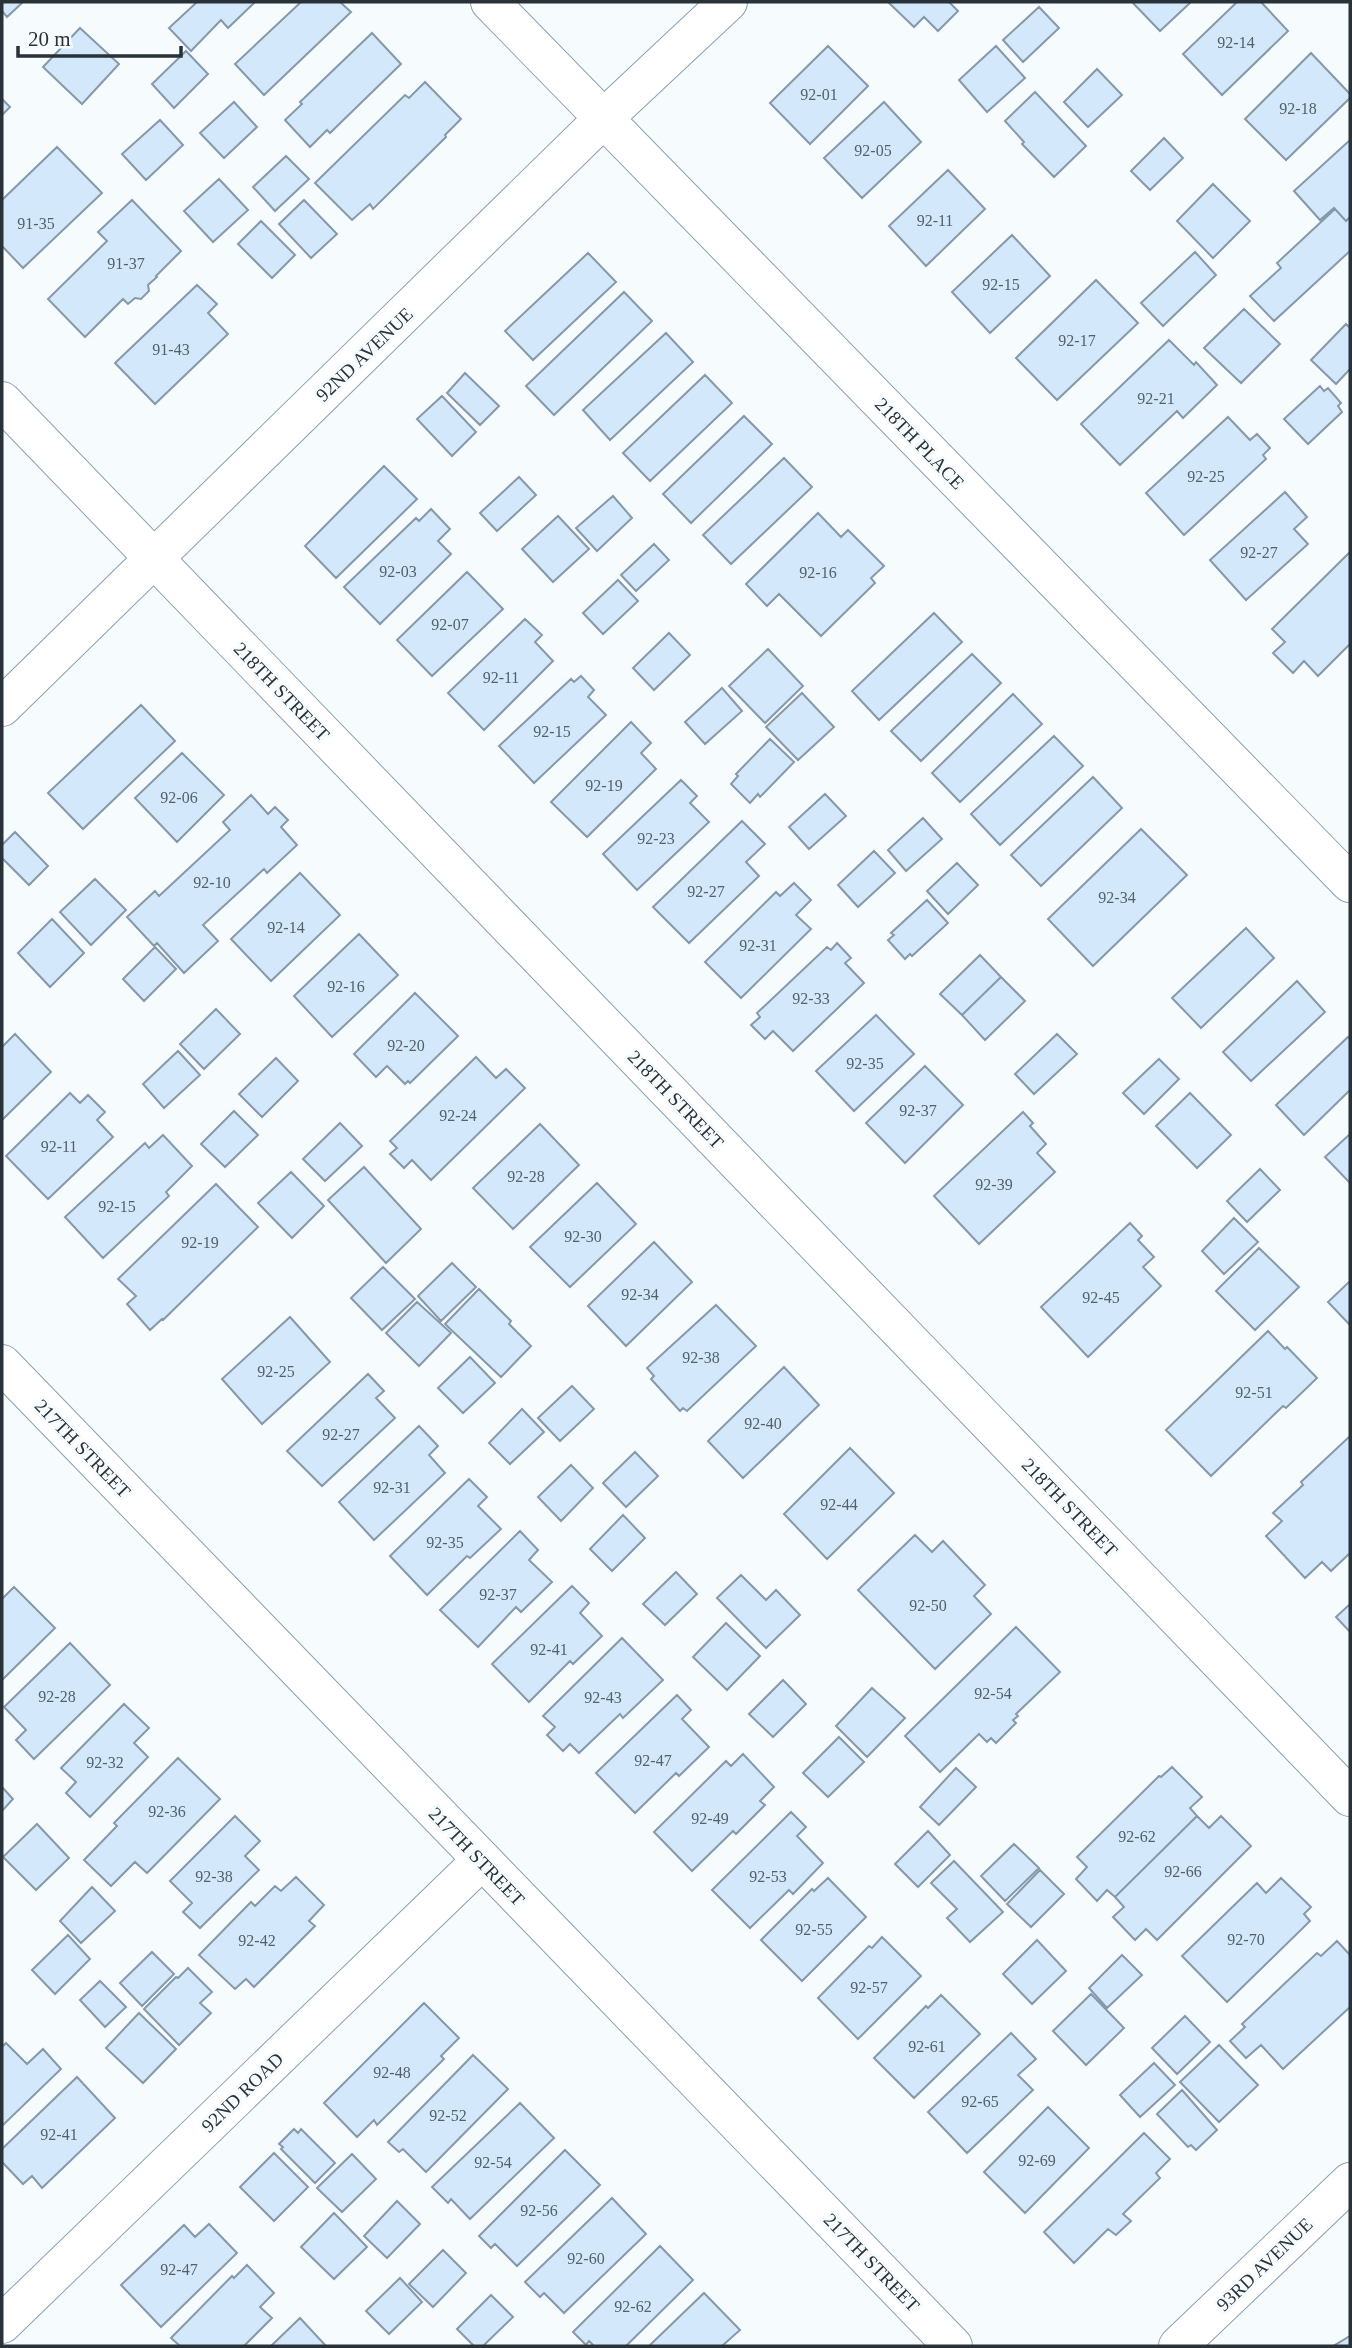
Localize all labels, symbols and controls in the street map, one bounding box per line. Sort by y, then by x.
scale bar [18,14,180,58]
text: 20 m [28,27,71,51]
house number: 92-14 [1217,34,1255,51]
house number: 92-01 [800,86,838,103]
house number: 92-18 [1279,100,1317,117]
house number: 92-05 [854,142,892,159]
house number: 92-11 [917,212,953,229]
house number: 91-35 [17,215,55,232]
house number: 91-37 [107,255,145,272]
house number: 92-15 [982,276,1020,293]
street label: 92ND AVENUE [312,303,417,406]
house number: 92-17 [1058,332,1096,349]
house number: 91-43 [152,341,190,358]
house number: 92-21 [1137,390,1175,407]
street label: 218TH PLACE [871,393,968,493]
house number: 92-25 [1187,468,1225,485]
house number: 92-27 [1240,544,1278,561]
house number: 92-03 [379,563,417,580]
house number: 92-16 [799,564,837,581]
house number: 92-07 [431,616,469,633]
street label: 218TH STREET [230,638,334,745]
house number: 92-11 [483,669,519,686]
house number: 92-15 [533,723,571,740]
house number: 92-19 [585,777,623,794]
house number: 92-06 [160,789,198,806]
house number: 92-23 [637,830,675,847]
house number: 92-10 [193,874,231,891]
house number: 92-27 [687,883,725,900]
house number: 92-34 [1098,889,1136,906]
house number: 92-14 [267,919,305,936]
house number: 92-31 [739,937,777,954]
house number: 92-16 [327,978,365,995]
house number: 92-33 [792,990,830,1007]
house number: 92-20 [387,1037,425,1054]
street label: 218TH STREET [624,1046,728,1153]
house number: 92-35 [846,1055,884,1072]
house number: 92-37 [899,1102,937,1119]
house number: 92-24 [439,1107,477,1124]
house number: 92-11 [41,1138,77,1155]
house number: 92-28 [507,1168,545,1185]
house number: 92-39 [975,1176,1013,1193]
house number: 92-15 [98,1198,136,1215]
house number: 92-30 [564,1228,602,1245]
house number: 92-19 [181,1234,219,1251]
house number: 92-34 [621,1286,659,1303]
house number: 92-45 [1082,1289,1120,1306]
house number: 92-38 [682,1349,720,1366]
house number: 92-25 [257,1363,295,1380]
house number: 92-51 [1235,1384,1273,1401]
street label: 217TH STREET [31,1395,135,1502]
house number: 92-40 [744,1415,782,1432]
house number: 92-27 [322,1426,360,1443]
street label: 218TH STREET [1018,1454,1122,1561]
house number: 92-31 [373,1479,411,1496]
house number: 92-44 [820,1496,858,1513]
house number: 92-35 [426,1534,464,1551]
house number: 92-37 [479,1586,517,1603]
house number: 92-50 [909,1597,947,1614]
house number: 92-41 [530,1641,568,1658]
house number: 92-54 [974,1685,1012,1702]
house number: 92-28 [38,1688,76,1705]
house number: 92-43 [584,1689,622,1706]
house number: 92-47 [634,1752,672,1769]
house number: 92-32 [86,1754,124,1771]
house number: 92-36 [148,1803,186,1820]
street label: 217TH STREET [425,1803,529,1910]
house number: 92-49 [691,1810,729,1827]
house number: 92-62 [1118,1828,1156,1845]
house number: 92-66 [1164,1863,1202,1880]
house number: 92-38 [195,1868,233,1885]
house number: 92-53 [749,1868,787,1885]
house number: 92-55 [795,1921,833,1938]
house number: 92-70 [1227,1931,1265,1948]
house number: 92-42 [238,1932,276,1949]
house number: 92-57 [850,1979,888,1996]
house number: 92-61 [908,2038,946,2055]
street label: 92ND ROAD [197,2048,287,2136]
house number: 92-48 [373,2064,411,2081]
house number: 92-65 [961,2093,999,2110]
house number: 92-52 [429,2107,467,2124]
house number: 92-41 [40,2126,78,2143]
house number: 92-69 [1018,2152,1056,2169]
house number: 92-54 [474,2154,512,2171]
house number: 92-56 [520,2202,558,2219]
street label: 217TH STREET [820,2209,924,2316]
street label: 93RD AVENUE [1212,2213,1317,2315]
house number: 92-60 [567,2250,605,2267]
house number: 92-47 [160,2261,198,2278]
house number: 92-62 [614,2298,652,2315]

